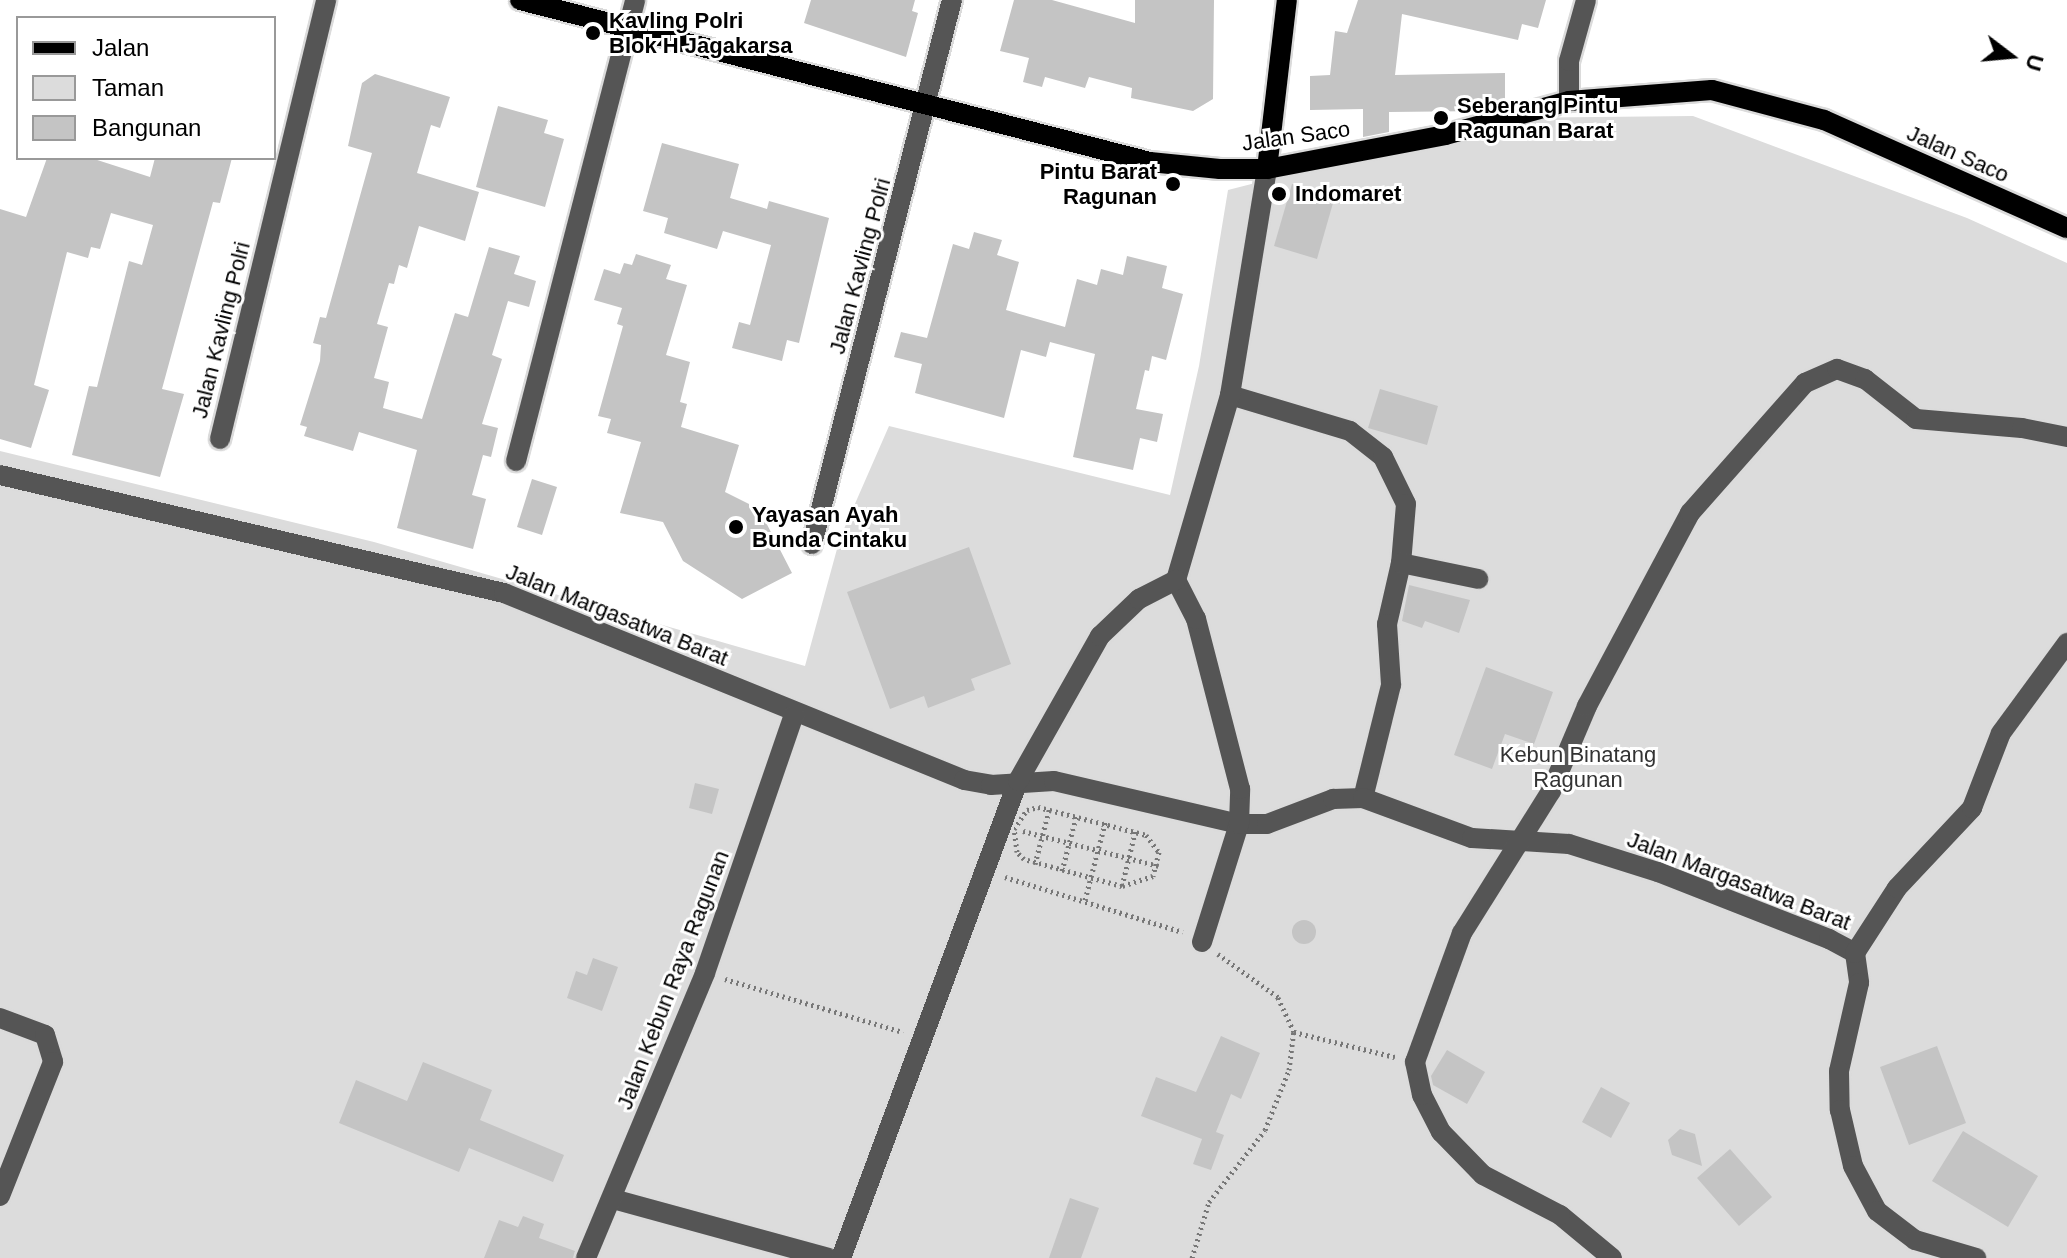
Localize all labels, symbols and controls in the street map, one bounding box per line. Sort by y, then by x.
place label: Kavling Polri Blok H Jagakarsa [609,7,792,58]
legend [16,16,276,160]
north arrow [1971,16,2051,96]
marker: Kavling Polri Blok H Jagakarsa [584,24,602,42]
text: Jalan [92,34,149,61]
text: U [2020,52,2049,74]
text: Taman [92,74,164,101]
place label: Seberang Pintu Ragunan Barat [1457,92,1618,144]
marker: Seberang Pintu Ragunan Barat [1432,109,1450,127]
text: Bangunan [92,114,201,141]
street label: Jalan Saco [1240,115,1352,157]
street label: Jalan Saco [1903,120,2013,188]
place label: Pintu Barat Ragunan [1040,158,1157,210]
street label: Jalan Kavling Polri [824,175,896,357]
marker: Pintu Barat Ragunan [1164,175,1182,193]
place label: Indomaret [1295,181,1401,207]
marker: Indomaret [1270,185,1288,203]
street label: Jalan Kavling Polri [186,239,256,421]
place label: Yayasan Ayah Bunda Cintaku [752,501,907,552]
marker: Yayasan Ayah Bunda Cintaku [727,518,745,536]
street label: Jalan Margasatwa Barat [502,558,732,672]
park label: Kebun Binatang Ragunan [1500,741,1656,792]
street label: Jalan Margasatwa Barat [1624,826,1854,936]
street label: Jalan Kebun Raya Ragunan [611,847,735,1113]

